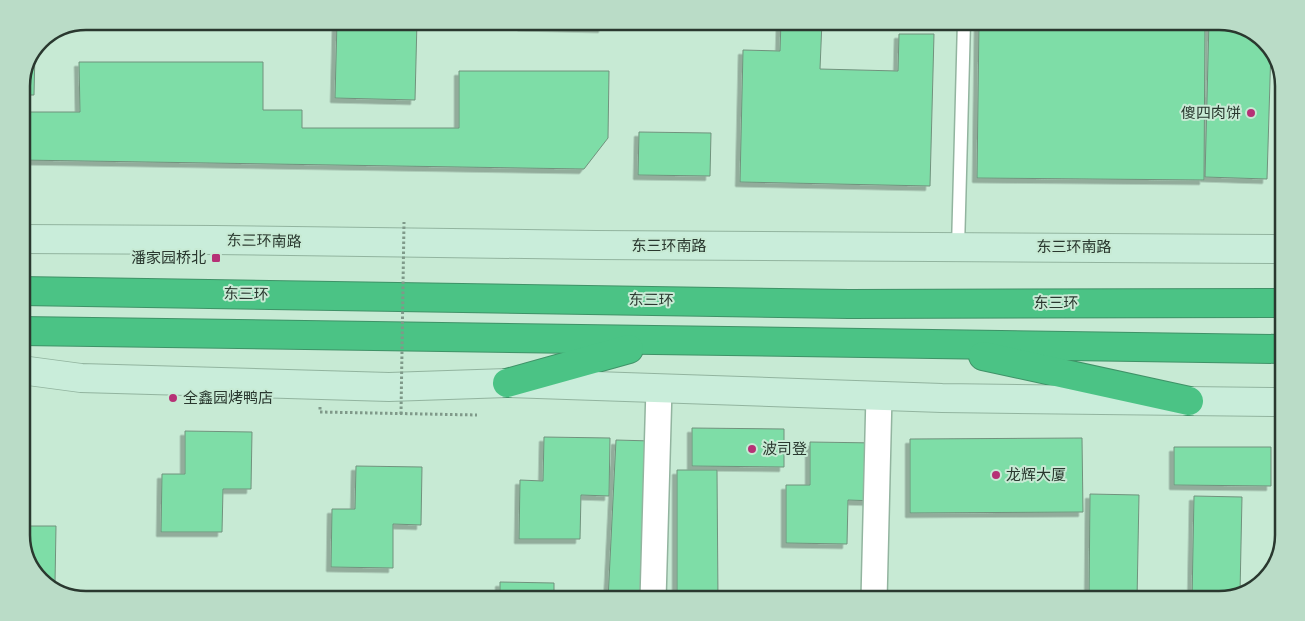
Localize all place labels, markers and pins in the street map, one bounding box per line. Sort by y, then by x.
place label: 傻四肉饼 [1181,104,1241,122]
marker: 傻四肉饼 [1245,107,1257,119]
place label: 潘家园桥北 [131,249,206,267]
marker: 潘家园桥北 [210,252,222,264]
place label: 全鑫园烤鸭店 [183,389,273,407]
marker: 全鑫园烤鸭店 [167,392,179,404]
place label: 波司登 [762,440,807,458]
marker: 波司登 [746,443,758,455]
place label: 龙辉大厦 [1006,466,1066,484]
marker: 龙辉大厦 [990,469,1002,481]

